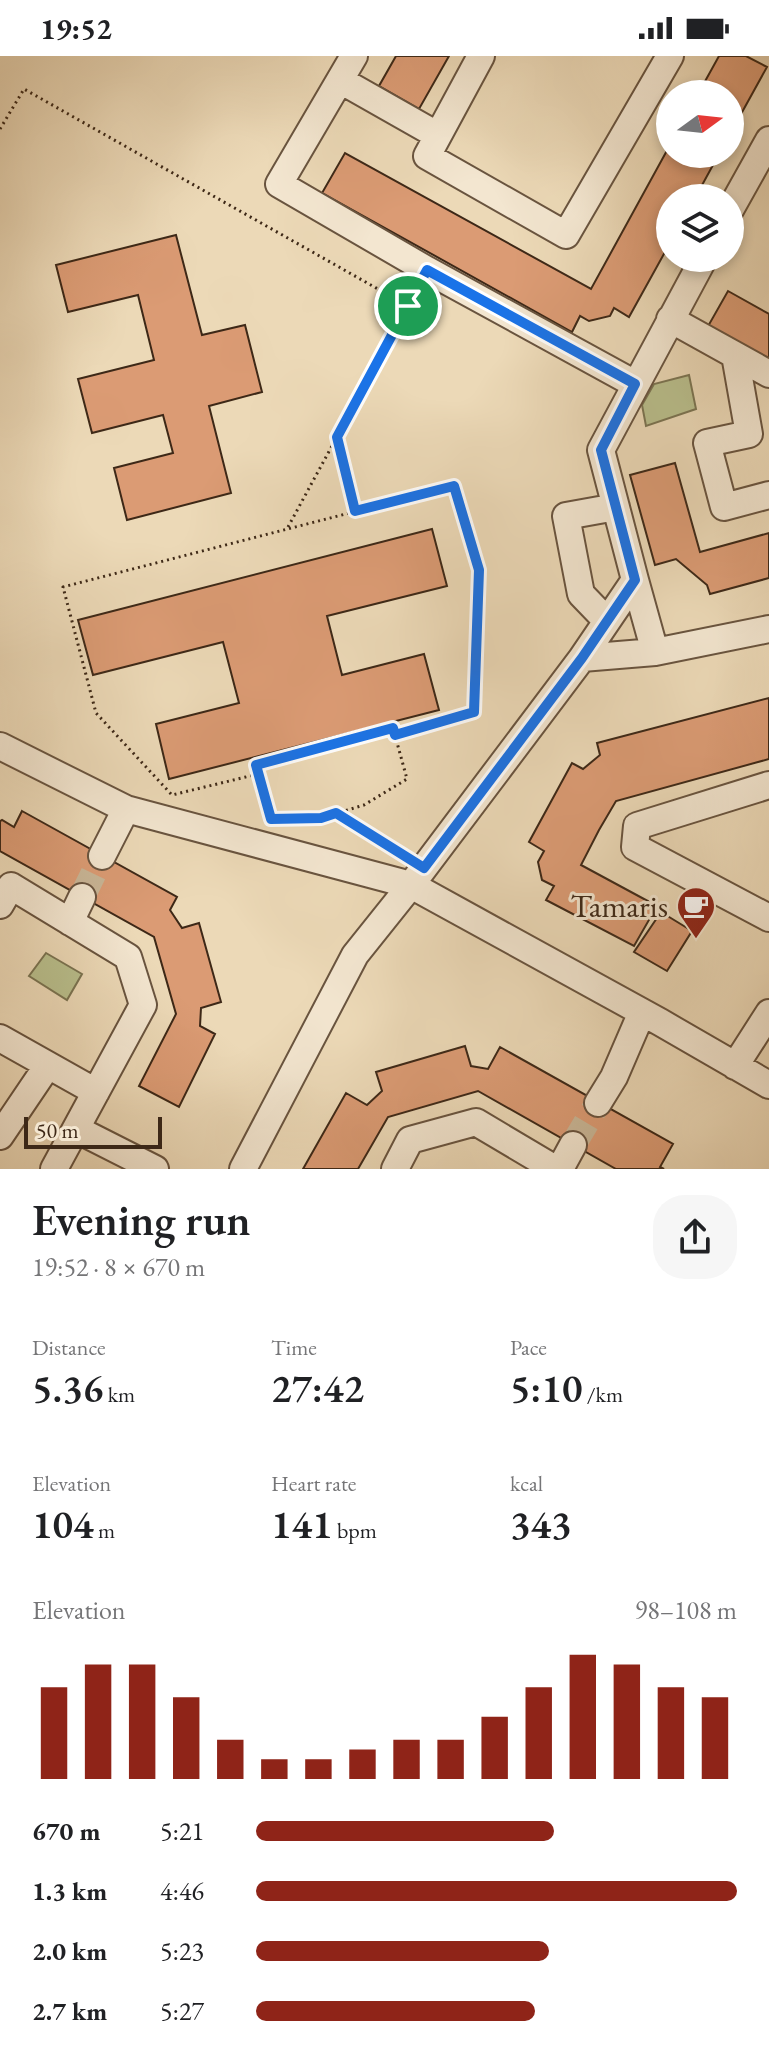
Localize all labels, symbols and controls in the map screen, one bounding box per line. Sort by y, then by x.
text: 19:52 [40,9,112,48]
north arrow [656,80,744,168]
map controls [656,80,744,272]
button: layers [656,184,744,272]
pin [374,272,442,340]
icon: arrive [386,284,430,328]
place label: Tamaris [571,885,668,927]
cafe icon: Tamaris [675,885,717,940]
scale bar [24,1113,162,1149]
text: 50 m [36,1116,79,1145]
text: Evening run [32,1191,251,1248]
button: share [653,1195,737,1279]
text: 19:52 · 8 × 670 m [32,1250,205,1284]
text: Distance [32,1333,105,1362]
text: Time [271,1333,317,1362]
text: Pace [510,1333,547,1362]
text: 5.36 [32,1362,103,1414]
text: 27:42 [271,1362,364,1414]
text: 5:10 [510,1362,582,1414]
text: km [103,1380,135,1409]
text: /km [582,1380,623,1409]
text: Elevation [32,1469,111,1498]
text: Heart rate [271,1469,356,1498]
text: kcal [510,1469,543,1498]
text: 104 [32,1498,94,1550]
text: 141 [271,1498,333,1550]
text: 343 [510,1498,572,1550]
text: m [94,1516,115,1545]
text: bpm [333,1516,377,1545]
text: Elevation [32,1593,126,1627]
text: 98–108 m [635,1593,737,1627]
text: 670 m [32,1814,100,1848]
text: 5:21 [160,1814,204,1848]
text: 1.3 km [32,1874,107,1908]
text: 4:46 [160,1874,204,1908]
text: 2.0 km [32,1934,107,1968]
text: 5:23 [160,1934,204,1968]
text: 2.7 km [32,1994,107,2028]
text: 5:27 [160,1994,204,2028]

